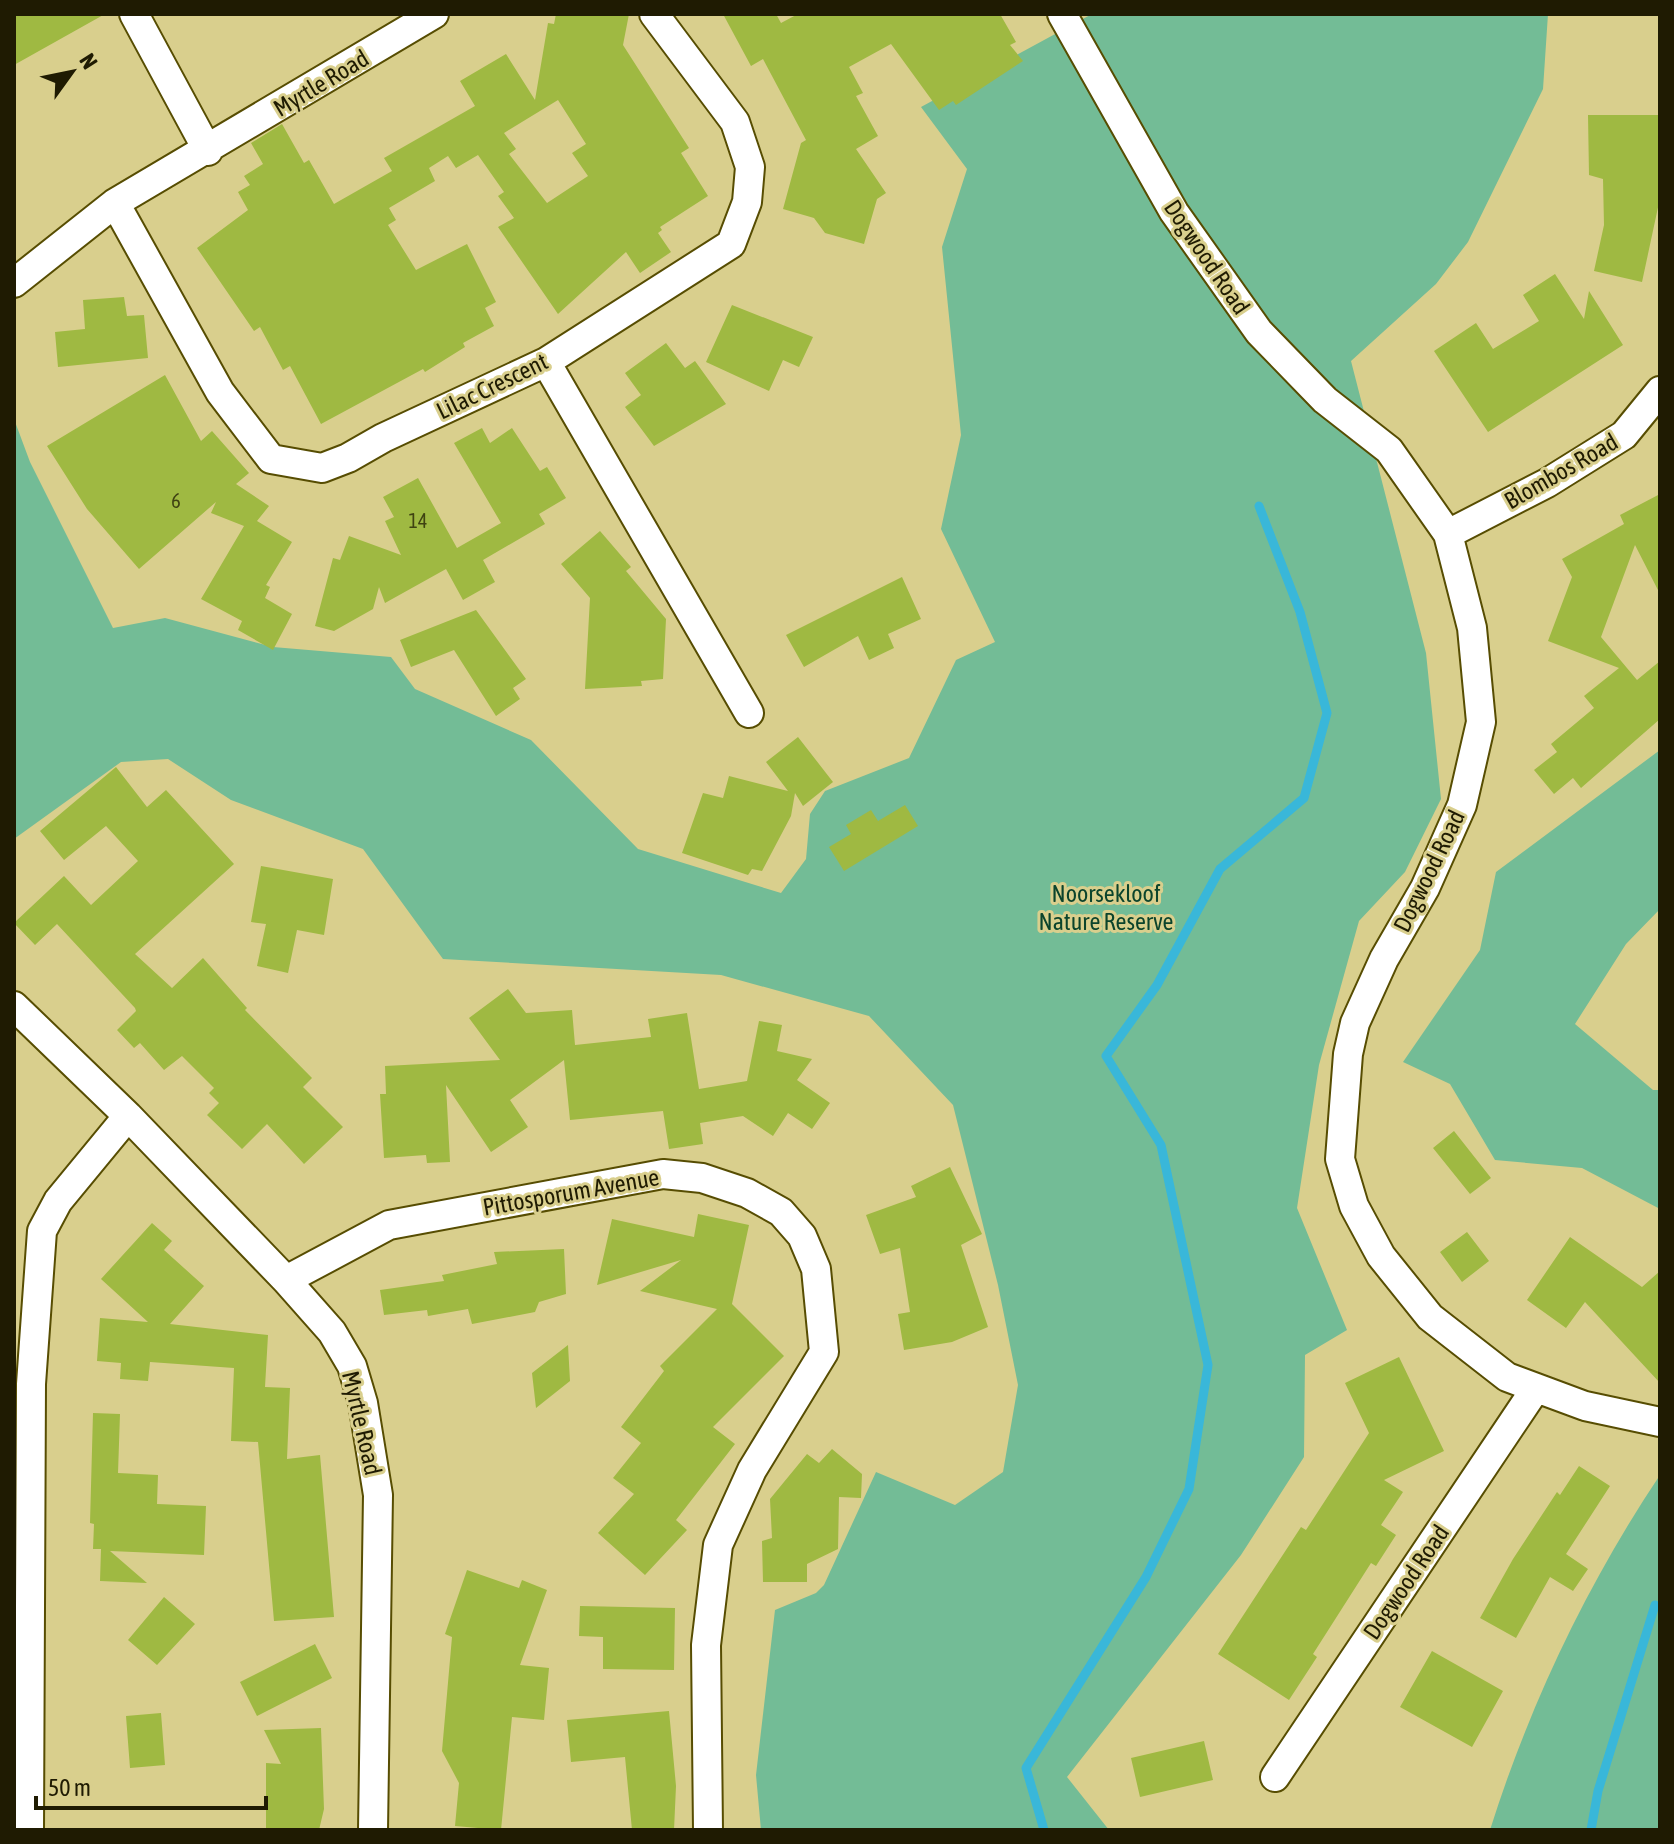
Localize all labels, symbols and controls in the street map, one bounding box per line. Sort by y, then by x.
north arrow [32,32,112,112]
street label: Myrtle Road [269,44,373,122]
text: N [74,49,103,74]
street label: Dogwood Road [1159,195,1255,319]
street label: Lilac Crescent [432,348,552,424]
street label: Blombos Road [1500,428,1622,514]
house number: 6 [171,489,181,512]
house number: 14 [409,509,427,532]
street label: Dogwood Road [1388,806,1470,936]
park label: Noorsekloof Nature Reserve [1039,880,1173,935]
street label: Pittosporum Avenue [481,1163,661,1221]
street label: Myrtle Road [337,1368,387,1478]
street label: Dogwood Road [1358,1520,1454,1644]
scale bar [36,1760,266,1810]
text: 50 m [48,1774,91,1801]

